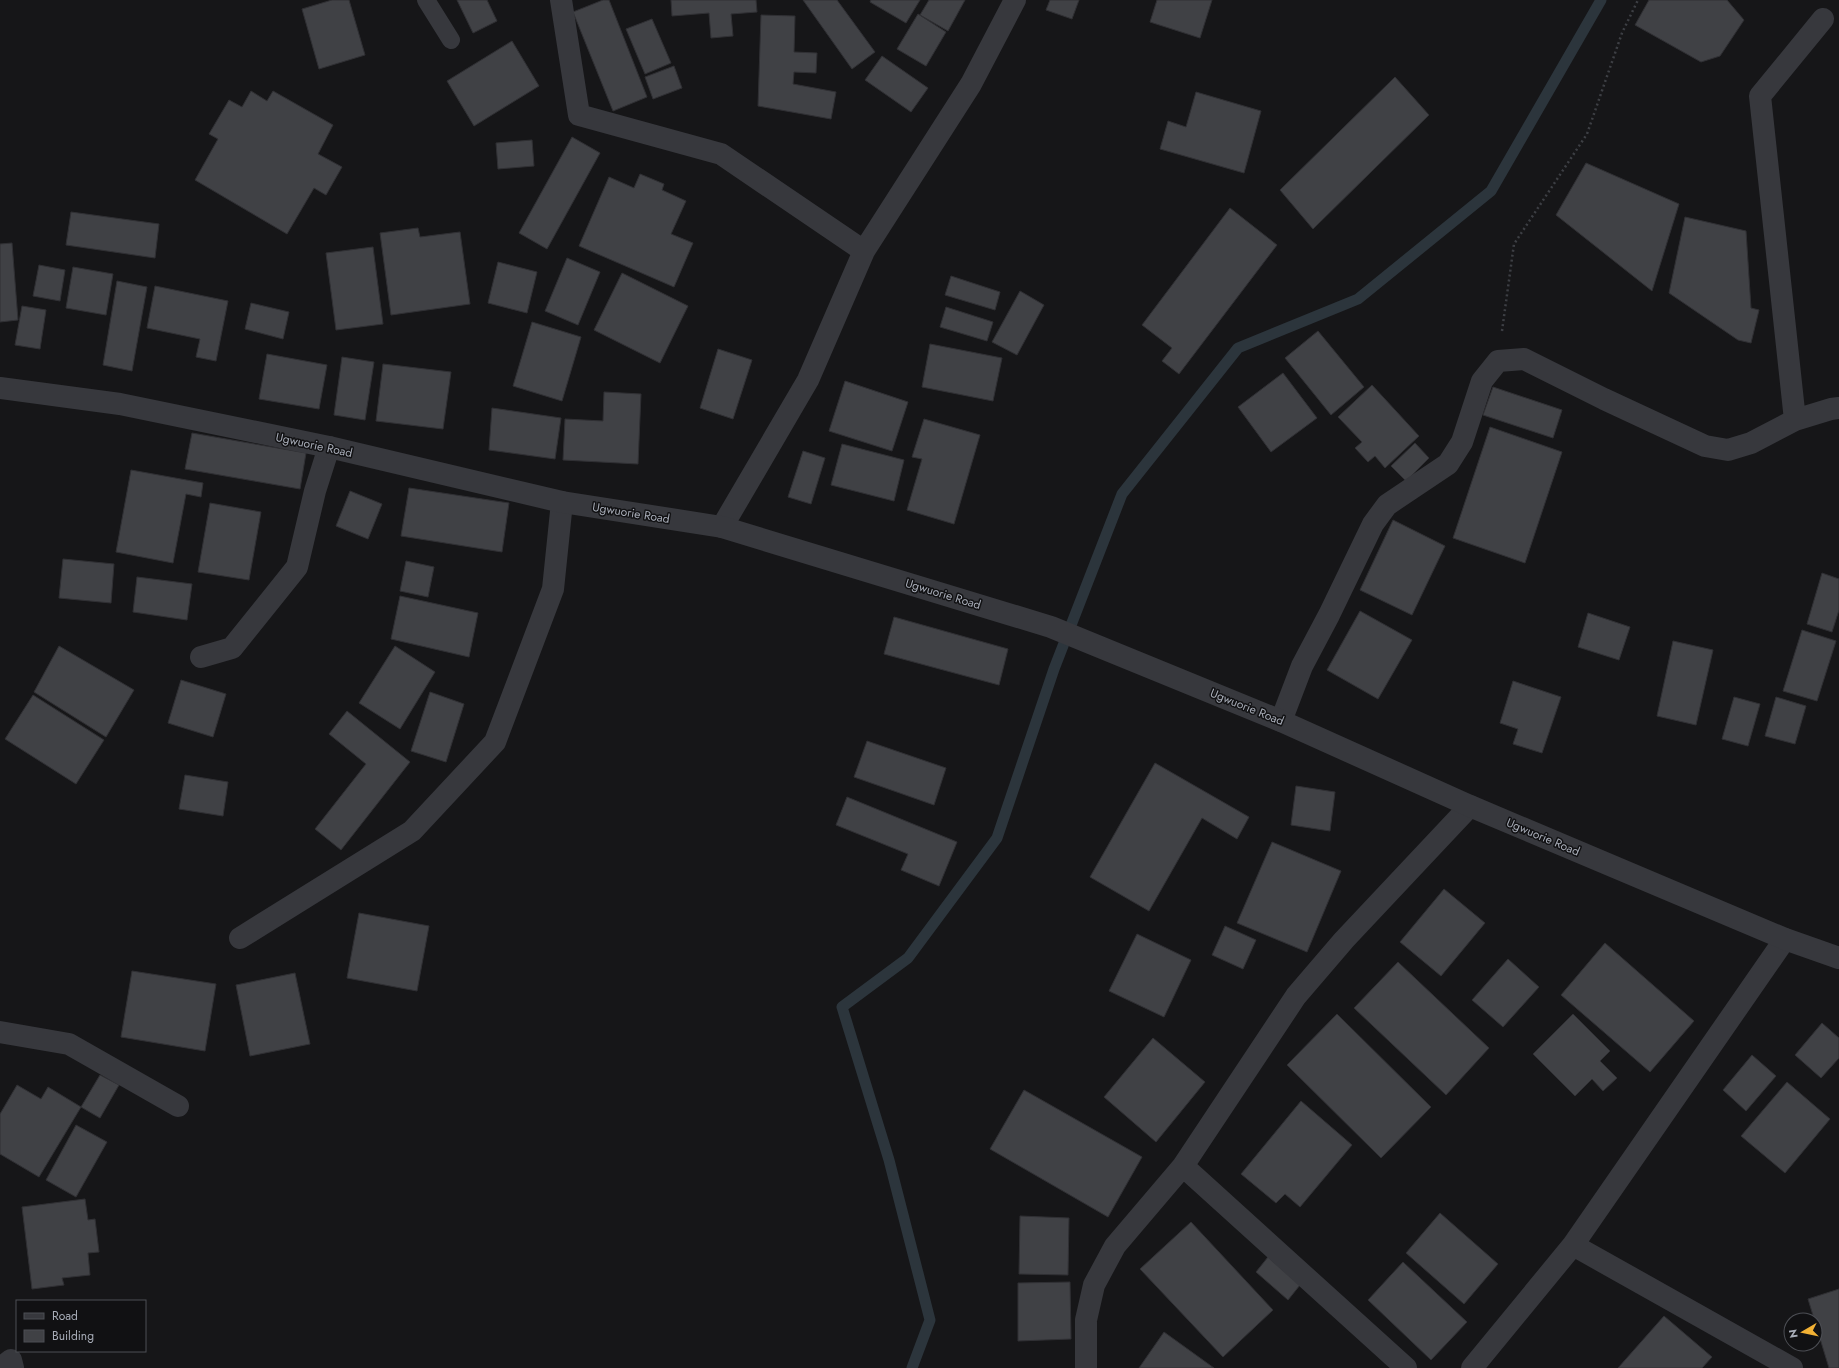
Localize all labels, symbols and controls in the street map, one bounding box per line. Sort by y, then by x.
street label: Ugwuorie Road [274,428,354,462]
street label: Ugwuorie Road [591,498,671,528]
street label: Ugwuorie Road [903,574,983,614]
street label: Ugwuorie Road [1207,684,1287,730]
street label: Ugwuorie Road [1503,813,1583,861]
legend [16,1300,146,1352]
text: Road [52,1307,78,1325]
north arrow [1783,1312,1823,1352]
text: Building [52,1327,94,1345]
text: N [1785,1328,1802,1339]

